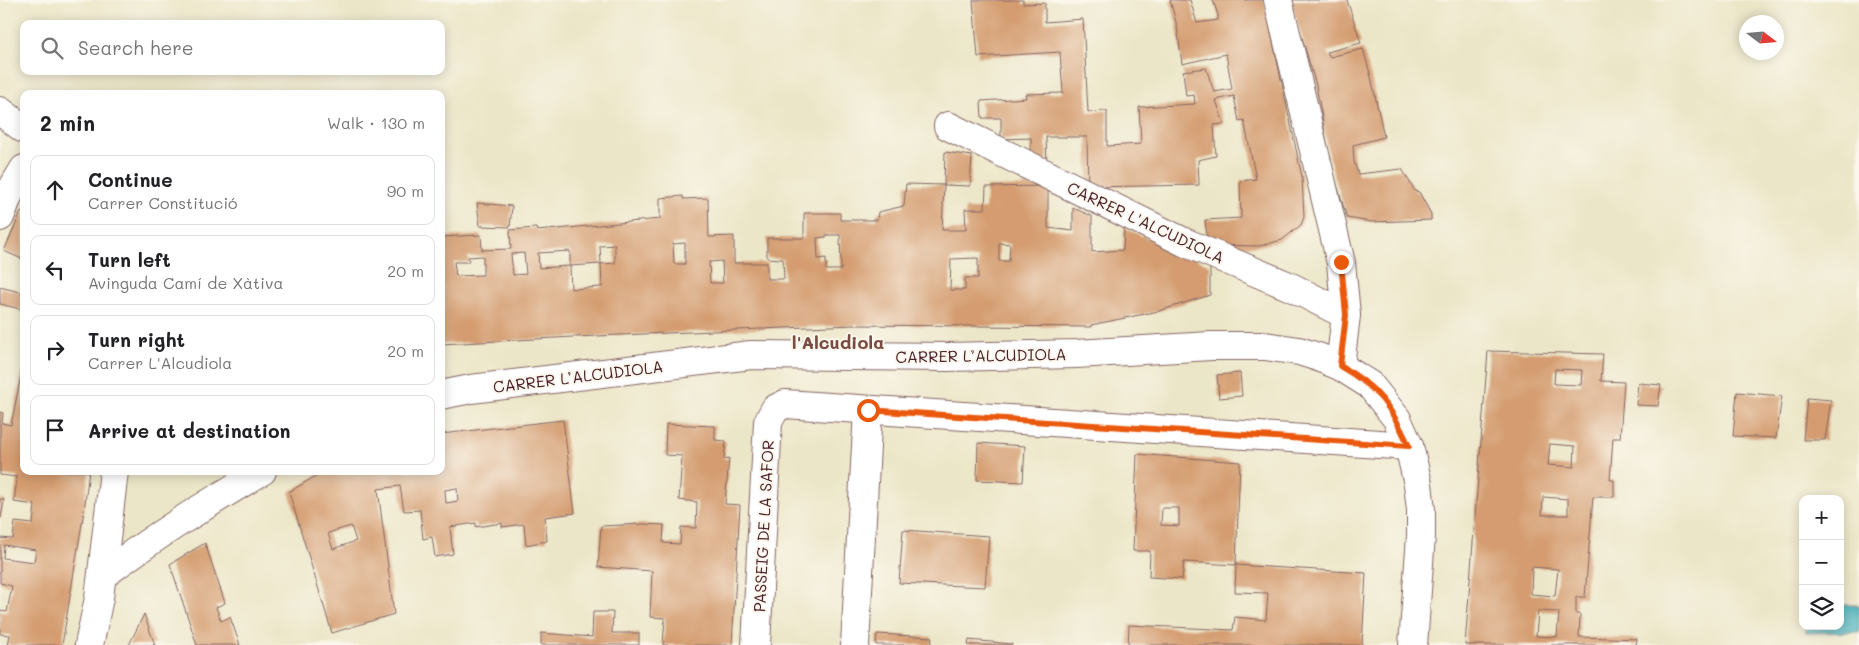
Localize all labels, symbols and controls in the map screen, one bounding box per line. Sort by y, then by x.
north arrow [1739,15,1784,60]
search box [20,20,445,75]
icon: search [38,34,66,62]
text: Search here [78,35,194,60]
text: 2 min [40,109,95,136]
text: Walk · 130 m [327,112,425,133]
text: Continue [88,167,173,192]
icon: ahead [41,176,69,204]
street label: CARRER L'ALCUDIOLA [1064,176,1228,268]
text: 90 m [387,180,424,201]
text: Carrer Constitució [88,192,238,213]
text: Turn left [88,247,171,272]
route end [1330,251,1353,274]
icon: left [41,256,69,284]
text: 20 m [387,260,424,281]
text: Avinguda Camí de Xàtiva [88,272,283,293]
text: Turn right [88,327,185,352]
district label: l'Alcudiola [792,330,884,354]
icon: right [41,336,69,364]
text: 20 m [387,340,424,361]
street label: CARRER L’ALCUDIOLA [895,343,1067,367]
text: Carrer L'Alcudiola [88,352,232,373]
street label: CARRER L’ALCUDIOLA [492,355,664,397]
route start [857,399,880,422]
icon: arrive [41,416,69,444]
text: Arrive at destination [88,418,291,443]
street label: PASSEIG DE LA SAFOR [748,439,778,613]
map controls [1799,495,1844,630]
button: + [1799,495,1844,540]
button: − [1799,540,1844,585]
button: layers [1799,585,1844,630]

